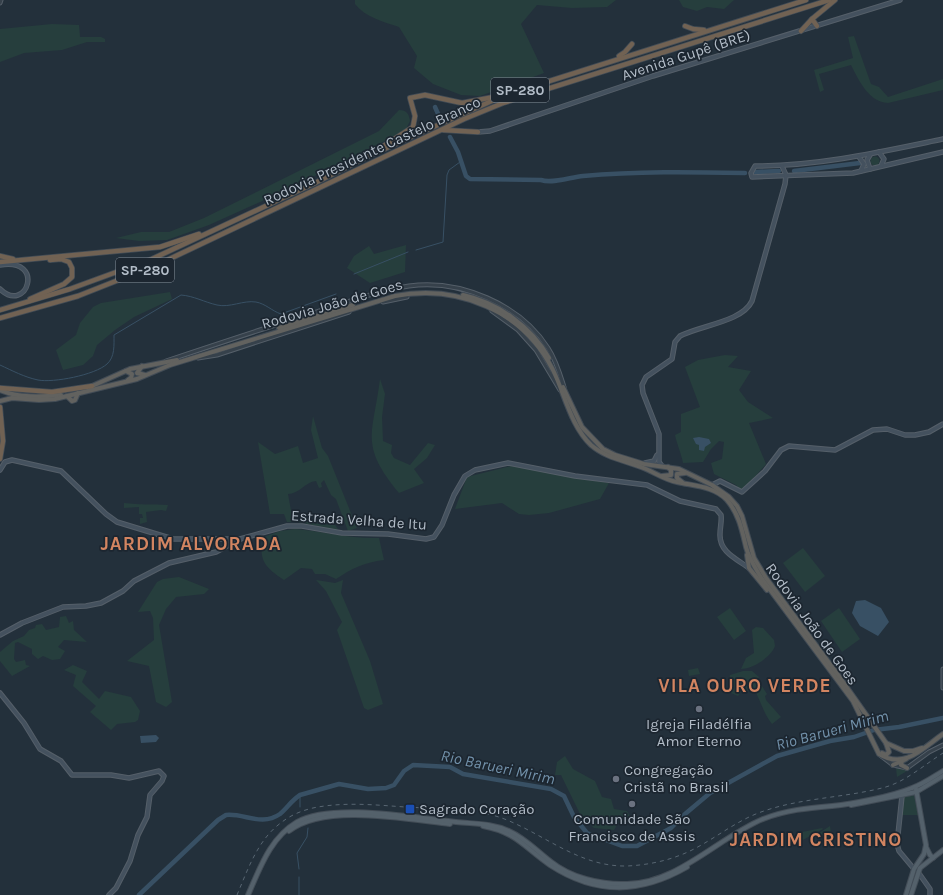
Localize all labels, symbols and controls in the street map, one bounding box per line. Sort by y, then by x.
street label: Avenida Gupê (BRE) [619,26,753,84]
road number: SP-280 [491,78,549,102]
street label: Rodovia Presidente Castelo Branco [261,93,483,209]
road number: SP-280 [116,258,174,282]
street label: Rodovia João de Goes [259,275,405,333]
street label: Estrada Velha de Itu [290,506,428,534]
district label: JARDIM ALVORADA [100,533,282,555]
street label: Rodovia João de Goes [762,560,862,688]
district label: VILA OURO VERDE [658,675,832,697]
marker: Igreja Filadélfia Amor Eterno [694,704,704,714]
water label: Rio Barueri Mirim [774,706,890,754]
place label: Igreja Filadélfia Amor Eterno [646,715,752,750]
water label: Rio Barueri Mirim [439,746,557,788]
place label: Congregação Cristã no Brasil [624,761,729,796]
marker: Congregação Cristã no Brasil [611,774,621,784]
marker: Comunidade São Francisco de Assis [627,799,637,809]
place label: Sagrado Coração [419,800,534,818]
marker: Sagrado Coração [404,803,416,815]
place label: Comunidade São Francisco de Assis [568,810,696,845]
district label: JARDIM CRISTINO [730,829,902,851]

